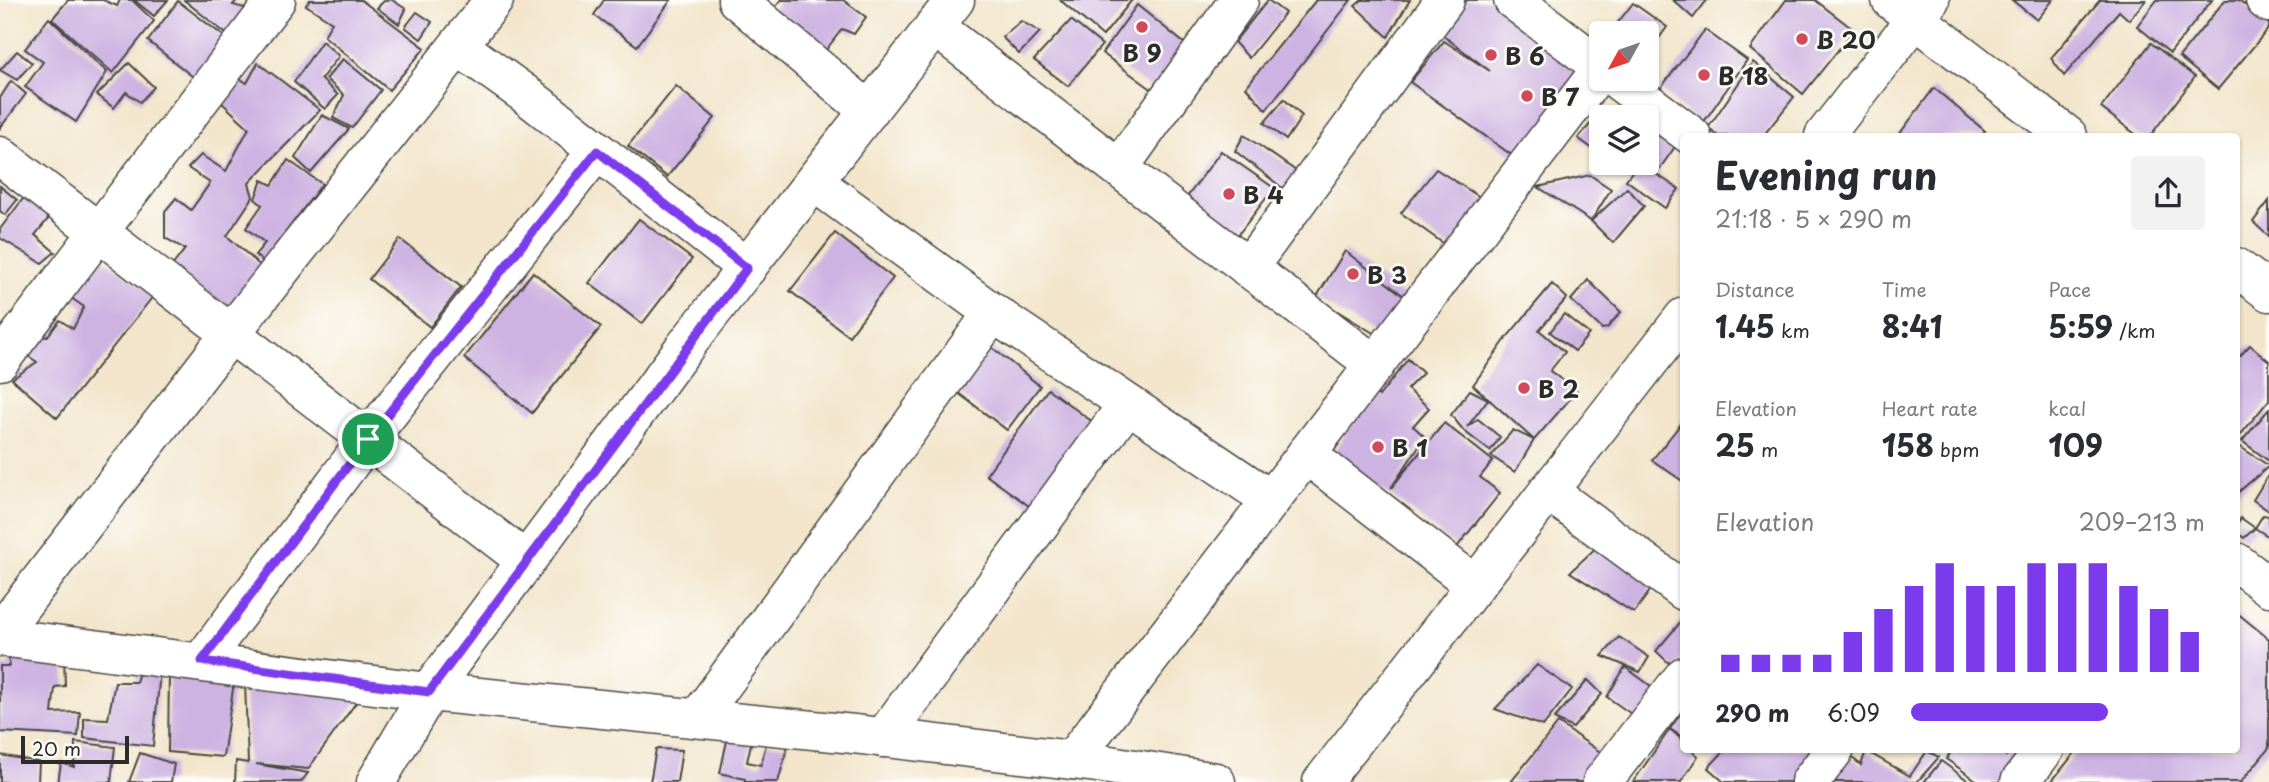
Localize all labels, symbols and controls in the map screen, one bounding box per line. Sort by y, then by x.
marker: B 9 [1134,19,1150,35]
north arrow [1589,21,1659,91]
map controls [1589,21,1659,175]
place label: B 20 [1816,21,1876,57]
marker: B 20 [1794,31,1810,47]
place label: B 9 [1123,34,1162,70]
place label: B 6 [1505,37,1545,73]
marker: B 6 [1483,47,1499,63]
place label: B 18 [1718,57,1769,93]
marker: B 18 [1696,67,1712,83]
place label: B 7 [1541,78,1579,114]
marker: B 7 [1519,88,1535,104]
button: layers [1589,105,1659,175]
text: Evening run [1715,146,1937,203]
button: share [2131,156,2205,230]
place label: B 4 [1243,176,1284,212]
marker: B 4 [1221,186,1237,202]
text: 21:18 · 5 × 290 m [1715,201,1912,236]
place label: B 3 [1367,256,1407,292]
marker: B 3 [1345,266,1361,282]
text: Distance [1715,275,1795,303]
text: Time [1882,275,1927,303]
text: Pace [2048,275,2091,303]
text: 1.45 [1715,303,1775,348]
text: 8:41 [1882,303,1943,348]
text: 5:59 [2048,303,2113,348]
text: km [1775,316,1810,344]
text: /km [2113,316,2156,344]
place label: B 2 [1538,370,1579,406]
marker: B 2 [1516,380,1532,396]
text: Elevation [1715,394,1797,422]
text: Heart rate [1882,394,1978,422]
text: kcal [2048,394,2086,422]
pin [338,409,398,469]
icon: arrive [349,420,387,458]
text: 25 [1715,422,1755,467]
text: 158 [1882,422,1934,467]
text: 109 [2048,422,2103,467]
place label: B 1 [1392,429,1428,465]
text: m [1755,435,1778,463]
text: bpm [1934,435,1980,463]
marker: B 1 [1370,439,1386,455]
text: Elevation [1715,504,1814,539]
text: 209–213 m [2079,504,2205,539]
text: 290 m [1715,695,1790,730]
text: 6:09 [1827,695,1880,730]
scale bar [21,733,130,765]
text: 20 m [32,734,81,762]

